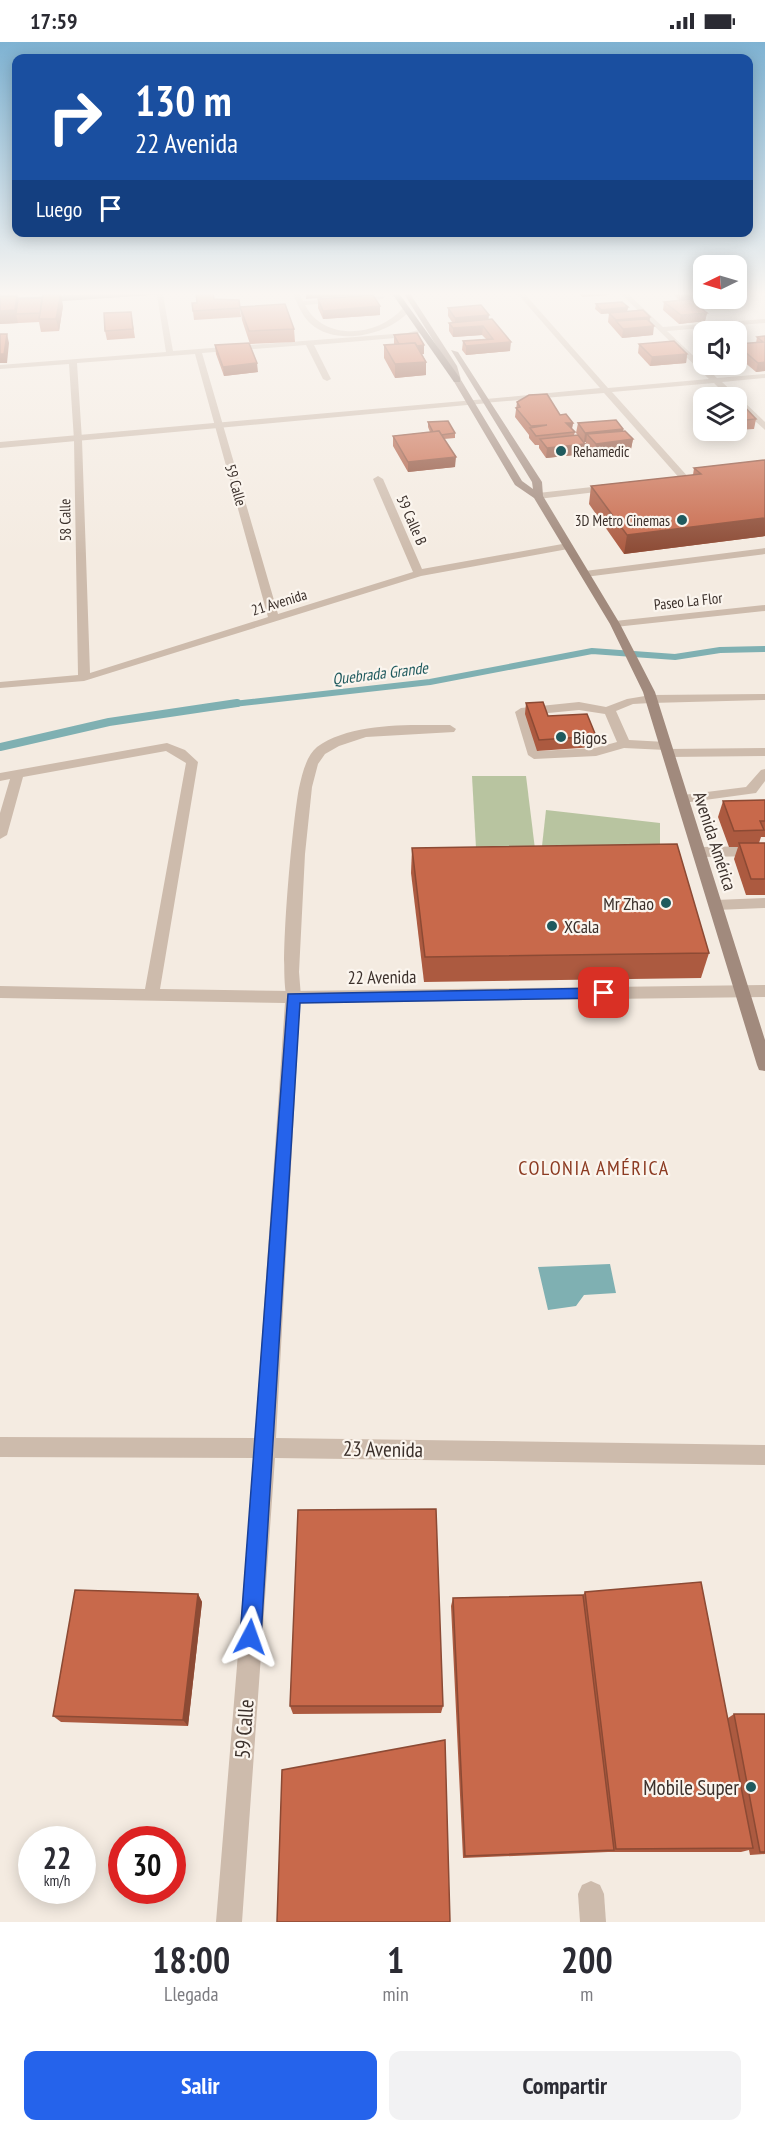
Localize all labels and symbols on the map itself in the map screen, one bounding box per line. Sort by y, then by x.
north arrow [693,255,747,309]
place label: Rehamedic [573,442,630,461]
marker: Rehamedic [554,444,568,458]
street label: 59 Calle [221,462,251,508]
street label: 59 Calle B [393,492,431,548]
street label: 58 Calle [55,499,75,541]
place label: 3D Metro Cinemas [575,511,670,530]
marker: 3D Metro Cinemas [675,513,689,527]
street label: 21 Avenida [249,585,309,619]
street label: Paseo La Flor [653,588,724,614]
water label: Quebrada Grande [331,657,430,689]
place label: Bigos [573,726,607,749]
marker: Bigos [554,730,568,744]
street label: Avenida América [688,789,742,893]
place label: Mr Zhao [603,892,654,915]
marker: Mr Zhao [659,896,673,910]
place label: XCala [564,915,599,938]
marker: XCala [545,919,559,933]
street label: 22 Avenida [347,965,417,989]
pin [578,967,629,1018]
district label: COLONIA AMÉRICA [518,1155,670,1181]
street label: 23 Avenida [343,1435,423,1463]
position arrow [218,1605,282,1669]
street label: 59 Calle [228,1698,260,1760]
place label: Mobile Super [643,1774,739,1801]
marker: Mobile Super [744,1780,758,1794]
speed limit sign: 30 [108,1826,186,1904]

